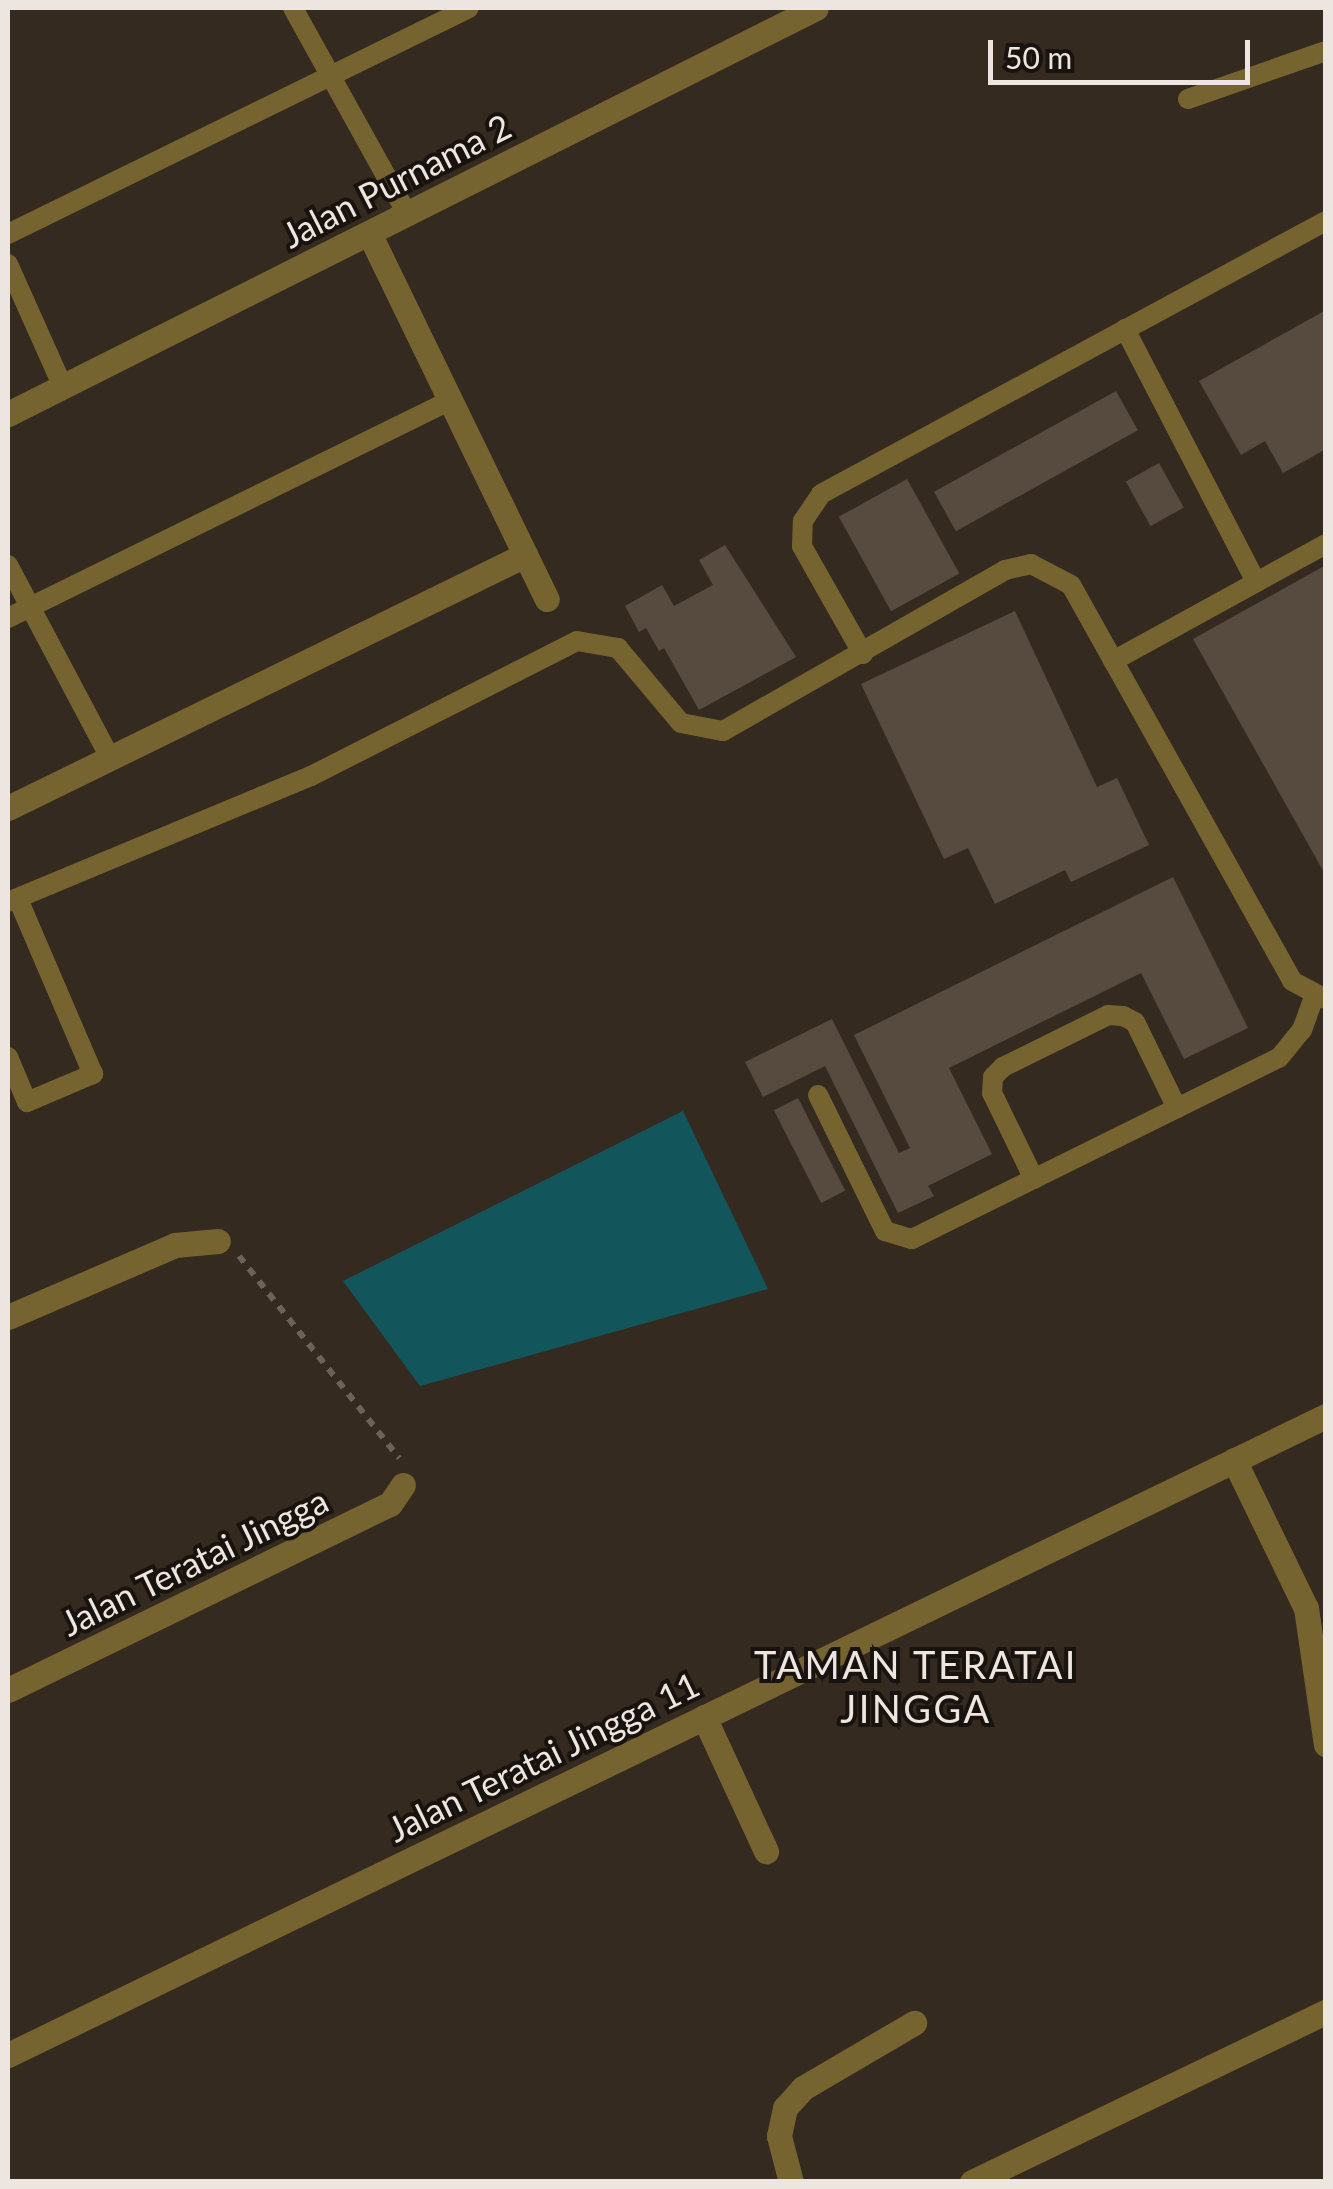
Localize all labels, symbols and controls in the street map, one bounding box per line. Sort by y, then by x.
scale bar [993,20,1256,82]
text: 50 m [1005,39,1072,75]
street label: Jalan Purnama 2 [275,104,517,256]
street label: Jalan Teratai Jingga [53,1478,335,1644]
district label: TAMAN TERATAI JINGGA [753,1642,1079,1732]
street label: Jalan Teratai Jingga 11 [380,1662,706,1850]

